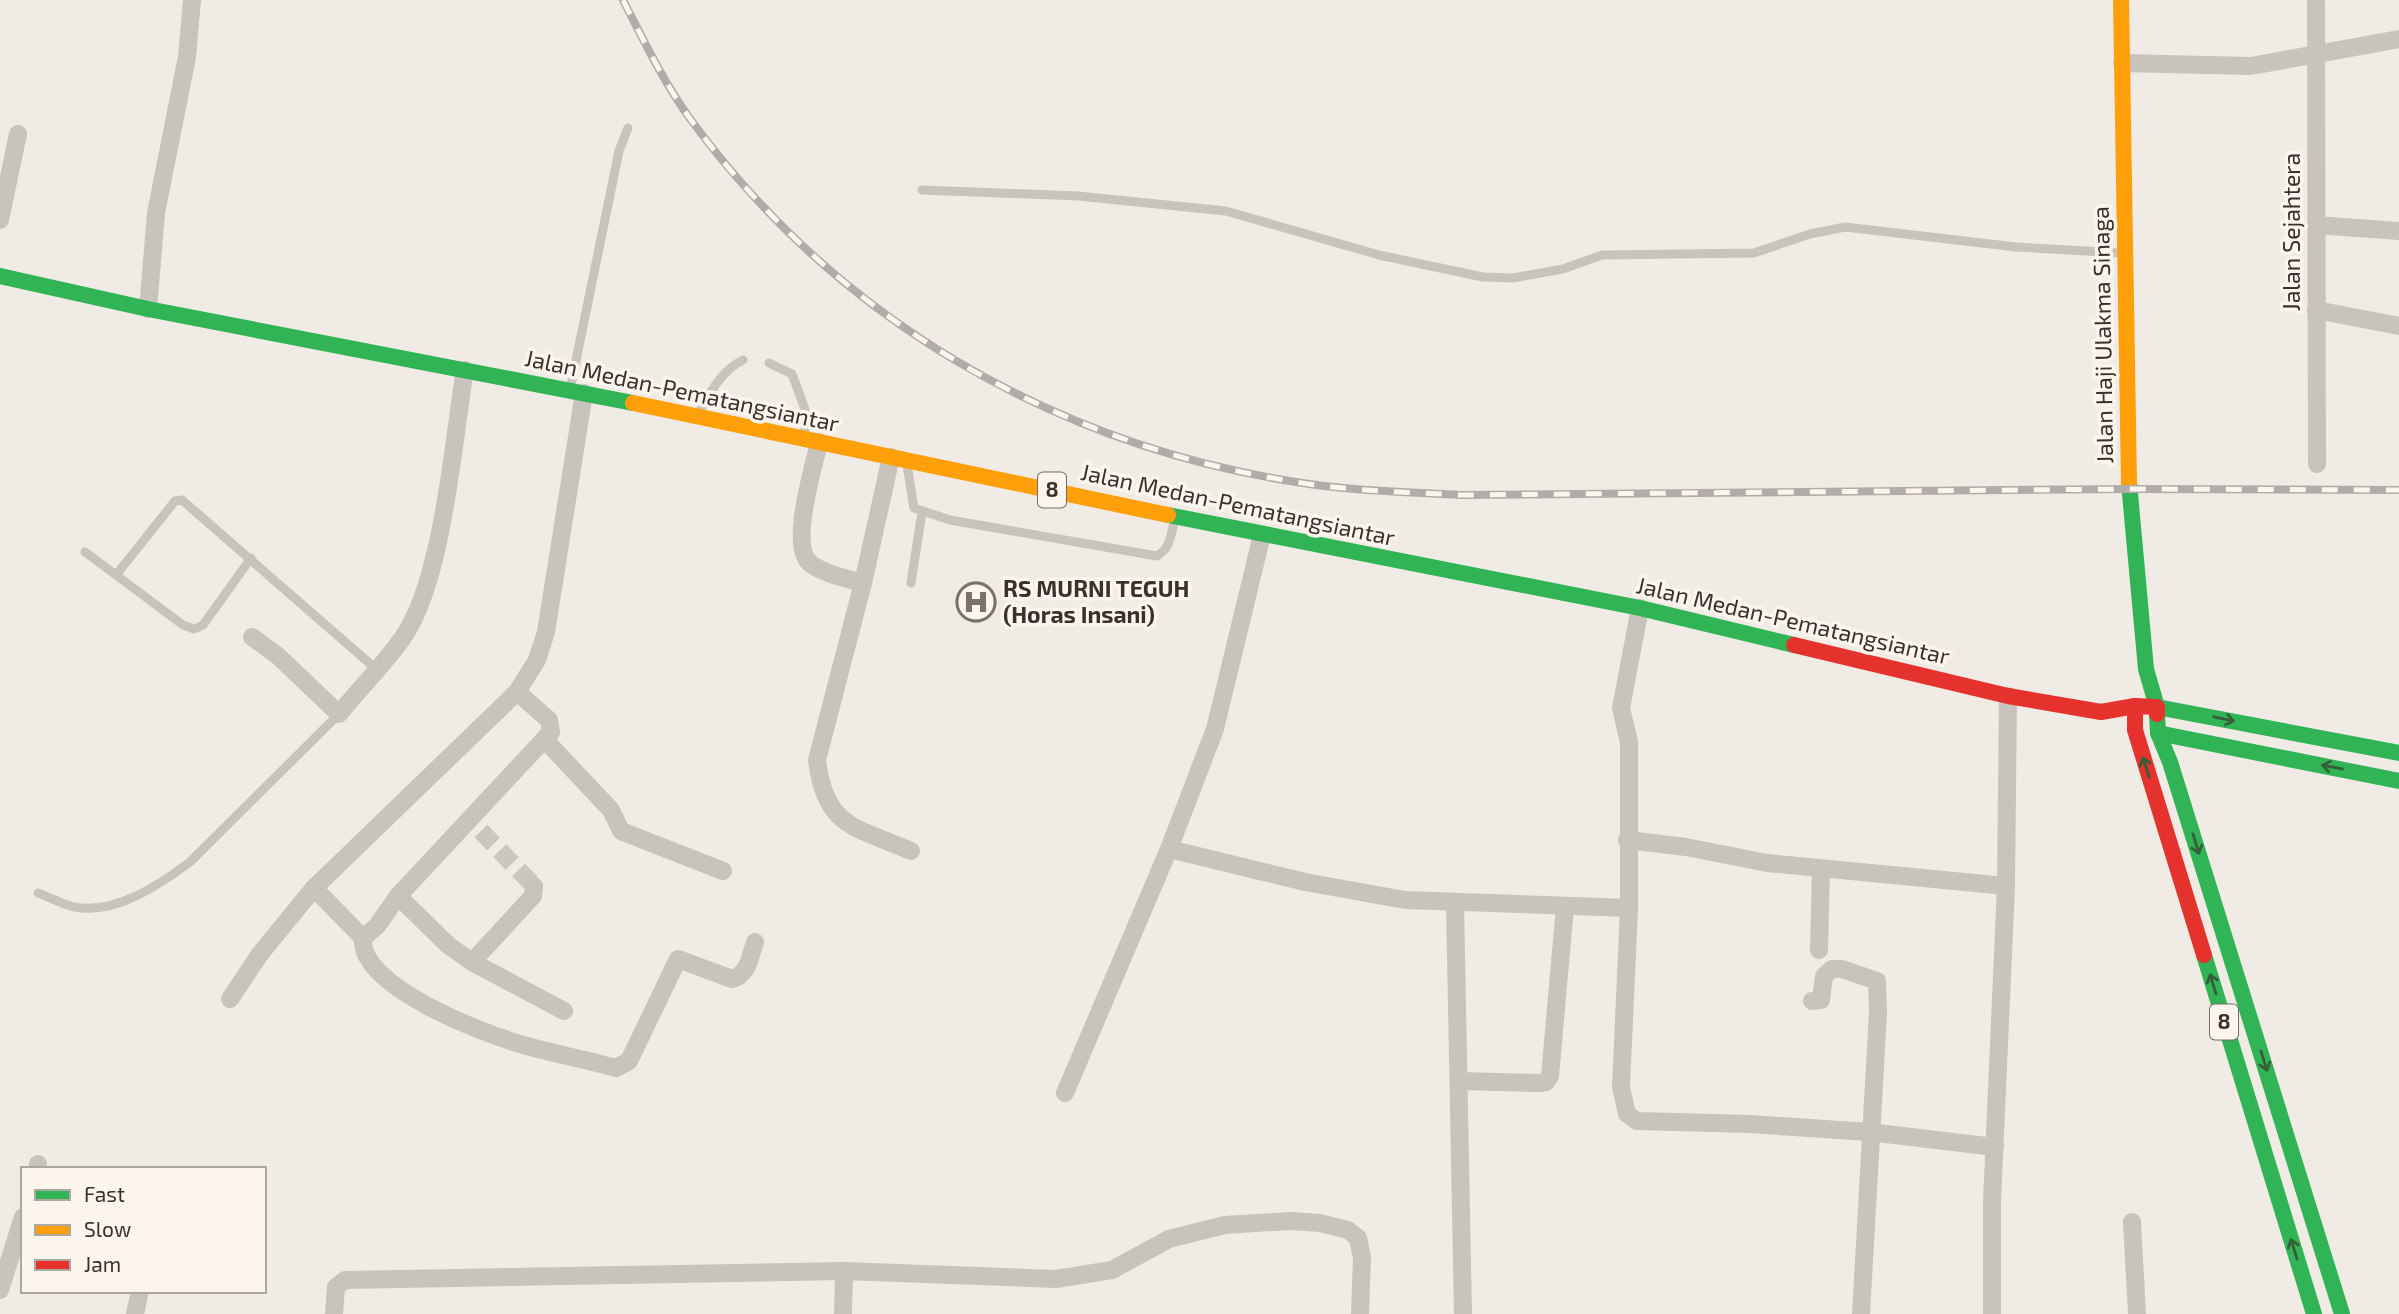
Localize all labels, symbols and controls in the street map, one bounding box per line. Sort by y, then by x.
street label: Jalan Sejahtera [2277,153,2305,311]
street label: Jalan Haji Ulakma Sinaga [2086,206,2118,464]
street label: Jalan Medan-Pematangsiantar [523,343,842,437]
street label: Jalan Medan-Pematangsiantar [1079,457,1398,551]
road number: 8 [1038,472,1066,508]
street label: Jalan Medan-Pematangsiantar [1634,570,1953,670]
place label: RS MURNI TEGUH (Horas Insani) [1003,574,1189,628]
hospital icon: RS MURNI TEGUH (Horas Insani) [955,581,997,623]
one-way arrow [2212,713,2235,726]
one-way arrow [2139,756,2152,778]
one-way arrow [2321,760,2344,774]
one-way arrow [2191,832,2203,854]
one-way arrow [2206,974,2218,996]
road number: 8 [2210,1004,2238,1040]
one-way arrow [2258,1050,2271,1072]
legend [21,1167,266,1293]
text: Fast [84,1181,125,1206]
text: Slow [84,1216,131,1241]
one-way arrow [2287,1238,2299,1260]
text: Jam [84,1251,121,1276]

